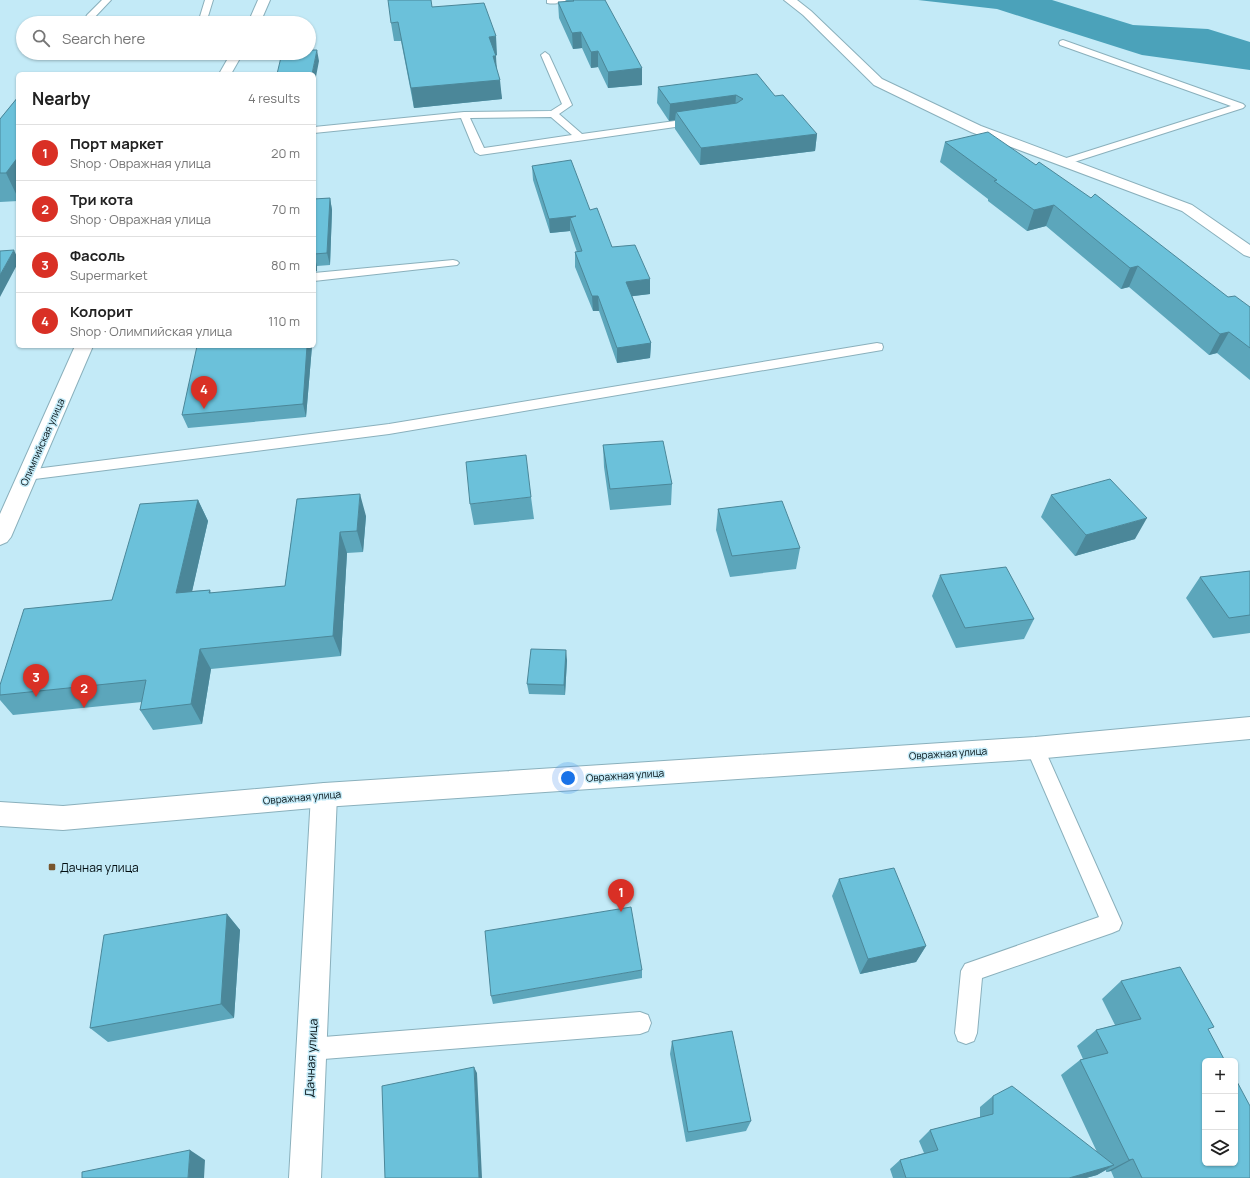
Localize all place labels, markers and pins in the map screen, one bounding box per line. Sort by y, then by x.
pin: 4 [191,376,217,409]
pin: 3 [23,664,49,697]
pin: 2 [71,675,97,708]
place label: Дачная улица [60,859,139,876]
marker: Дачная улица [47,862,57,872]
pin: 1 [608,879,634,912]

